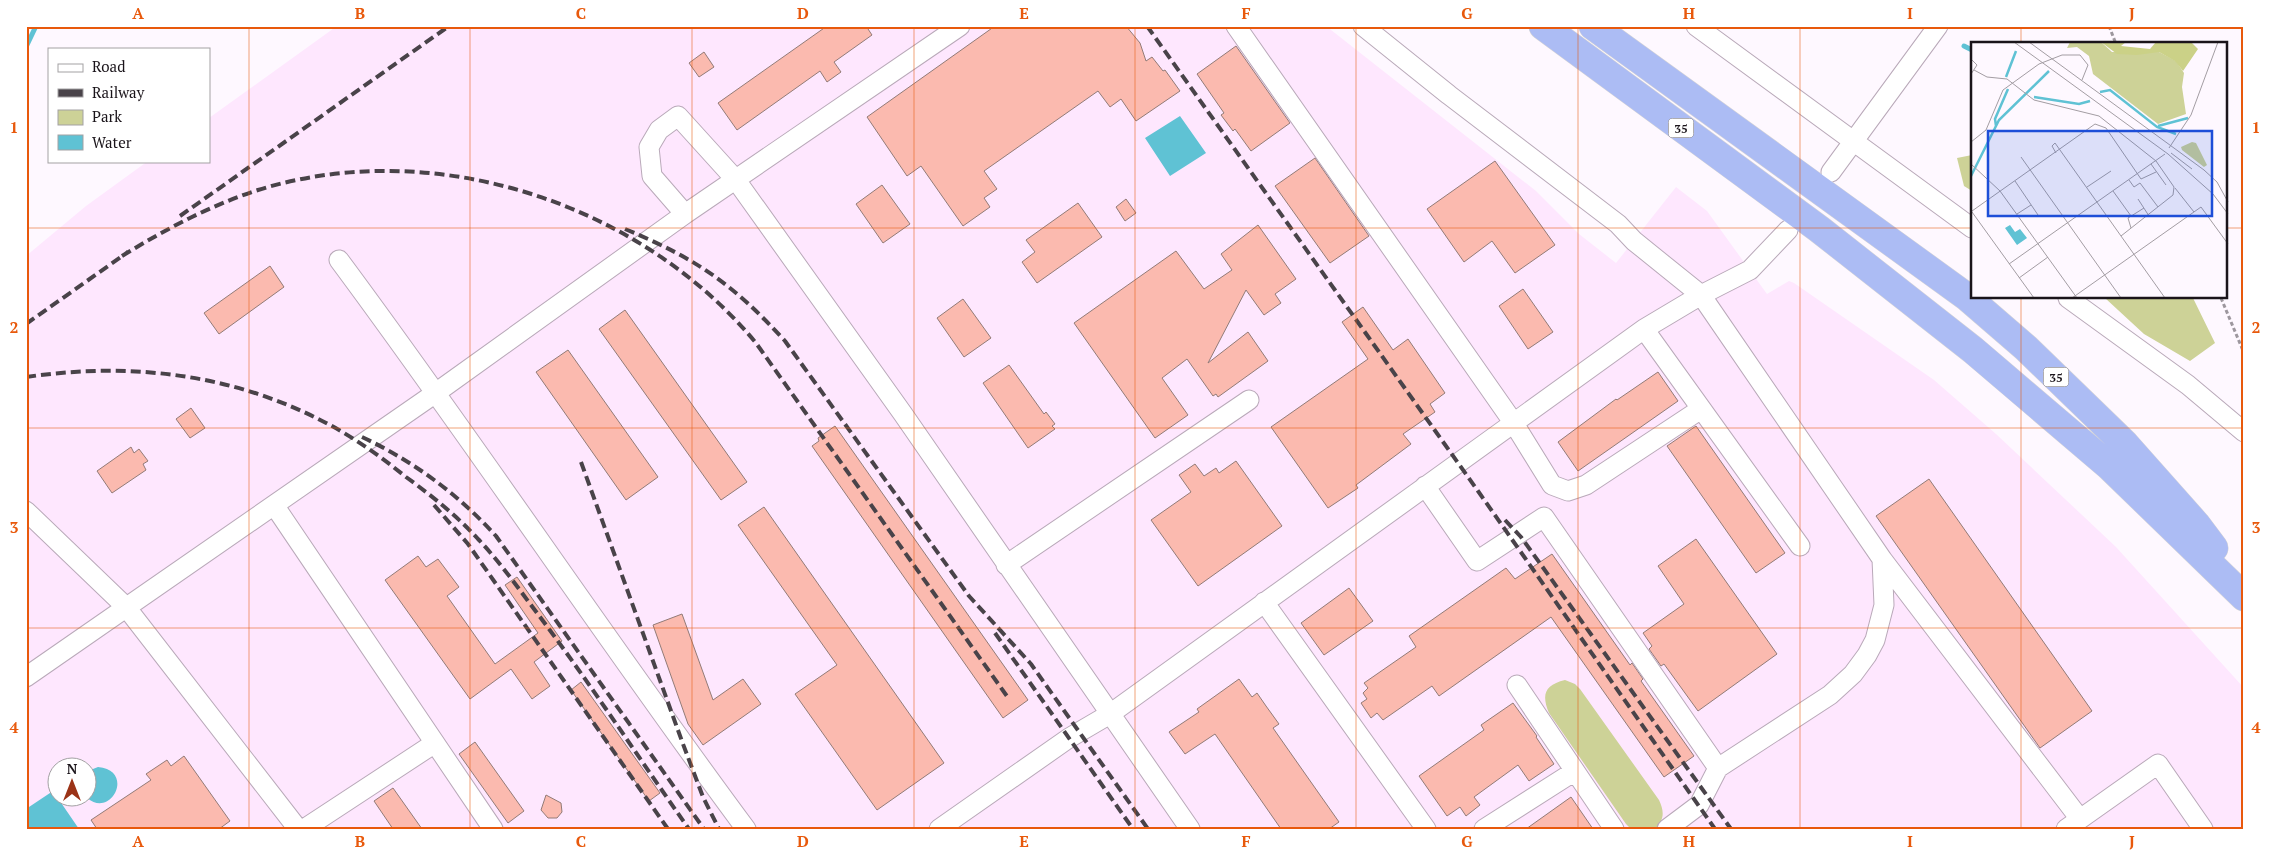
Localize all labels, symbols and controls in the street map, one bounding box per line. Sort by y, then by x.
text: A [132,2,144,24]
text: B [355,2,365,24]
text: C [576,2,586,24]
text: D [797,2,809,24]
text: E [1019,2,1029,24]
text: F [1241,2,1251,24]
text: G [1461,2,1473,24]
text: H [1683,2,1695,24]
text: I [1907,2,1913,24]
text: J [2129,2,2135,24]
inset map [1971,42,2228,299]
legend [48,48,210,162]
text: Road [92,56,125,76]
text: Railway [92,82,145,102]
text: Park [92,106,122,126]
text: 1 [9,116,19,138]
text: 1 [2251,116,2261,138]
road number: 35 [1668,119,1694,138]
text: Water [92,132,132,152]
text: 2 [9,316,19,338]
text: 2 [2251,316,2261,338]
road number: 35 [2044,368,2068,387]
text: 3 [9,516,19,538]
text: 3 [2251,516,2261,538]
text: 4 [9,716,19,738]
text: 4 [2251,716,2261,738]
north arrow [48,758,98,808]
text: N [67,759,78,778]
text: A [132,830,144,852]
text: B [355,830,365,852]
text: C [576,830,586,852]
text: D [797,830,809,852]
text: E [1019,830,1029,852]
text: F [1241,830,1251,852]
text: G [1461,830,1473,852]
text: H [1683,830,1695,852]
text: I [1907,830,1913,852]
text: J [2129,830,2135,852]

